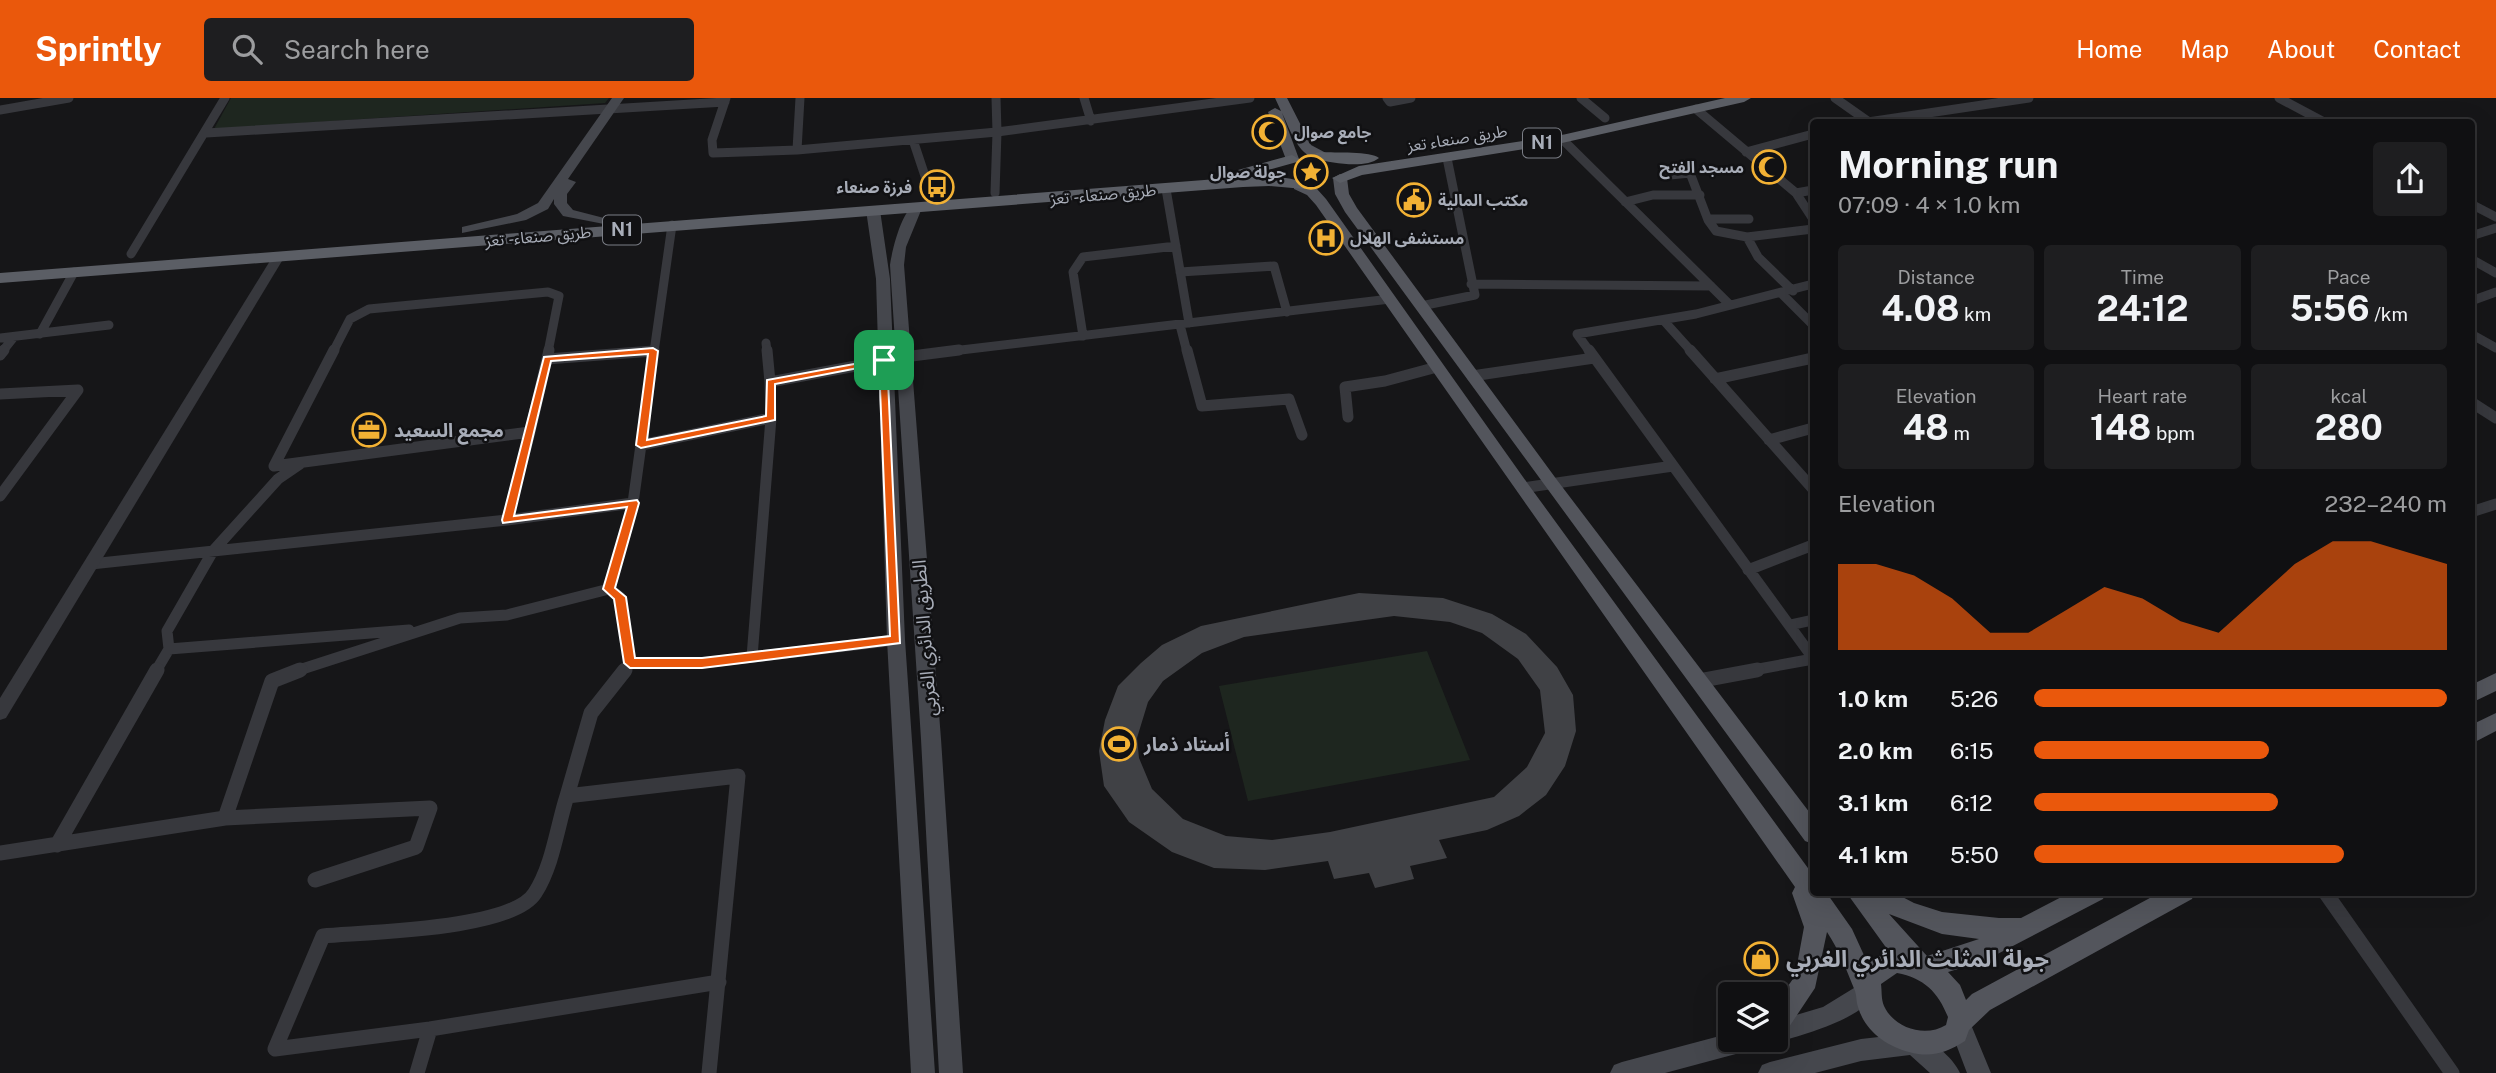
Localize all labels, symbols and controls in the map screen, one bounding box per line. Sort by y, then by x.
search box [204,18,694,81]
text: Sprintly [35,30,162,68]
icon: search [228,30,266,68]
text: Search here [284,34,430,65]
text: Home [2076,35,2142,63]
text: Map [2180,35,2229,63]
text: About [2267,35,2335,63]
text: Contact [2373,35,2461,63]
mosque icon: جامع صوال [1250,113,1288,151]
street label: طريق صنعاء تعز [1405,121,1509,157]
place label: جامع صوال [1294,123,1371,145]
road number: N1 [1523,129,1561,158]
text: Morning run [1838,142,2059,187]
button: share [2373,142,2447,216]
mosque icon: مسجد الفتح [1750,148,1788,186]
place icon: جولة صوال [1292,153,1330,191]
place label: مسجد الفتح [1659,158,1744,180]
place label: جولة صوال [1210,163,1286,182]
bus stop icon: فرزة صنعاء [918,168,956,206]
place label: فرزة صنعاء [837,178,912,197]
street label: طريق صنعاء - تعز [1048,180,1157,210]
public building icon: مكتب المالية [1395,181,1433,219]
place label: مكتب المالية [1438,191,1528,210]
text: 07:09 · 4 × 1.0 km [1838,191,2020,218]
road number: N1 [603,216,641,244]
hospital icon: مستشفى الهلال [1307,219,1345,257]
street label: طريق صنعاء - تعز [483,222,592,252]
place label: مستشفى الهلال [1350,229,1464,248]
text: Distance [1898,266,1975,288]
text: Time [2121,266,2164,288]
text: Pace [2327,266,2371,288]
text: 4.08 [1881,288,1959,329]
text: 24:12 [2097,288,2188,329]
text: 5:56 [2290,288,2370,329]
text: km [1959,303,1991,325]
text: /km [2370,303,2408,325]
pin [854,330,914,390]
icon: arrive [865,341,903,379]
text: Elevation [1896,385,1976,407]
text: Heart rate [2098,385,2187,407]
text: kcal [2330,385,2367,407]
text: 48 [1902,407,1949,448]
text: 148 [2090,407,2151,448]
text: 280 [2315,407,2383,448]
office icon: مجمع السعيد [350,411,388,449]
place label: مجمع السعيد [394,419,504,445]
text: m [1949,422,1970,444]
text: bpm [2151,422,2195,444]
text: Elevation [1838,490,1936,517]
text: 232–240 m [2325,490,2447,517]
street label: الطريق الدائري الغربي [908,559,945,717]
text: 1.0 km [1838,685,1908,712]
text: 5:26 [1950,685,1998,712]
sports icon: أستاد ذمار [1100,725,1138,763]
place label: أستاد ذمار [1143,731,1230,756]
text: 2.0 km [1838,737,1913,764]
text: 6:15 [1950,737,1994,764]
text: 3.1 km [1838,789,1908,816]
text: 6:12 [1950,789,1993,816]
text: 4.1 km [1838,841,1908,868]
text: 5:50 [1950,841,1999,868]
shop icon: جولة المثلث الدائري الغربي [1742,940,1780,978]
place label: جولة المثلث الدائري الغربي [1786,945,2049,977]
map controls [1718,982,1788,1052]
button: layers [1718,982,1788,1052]

